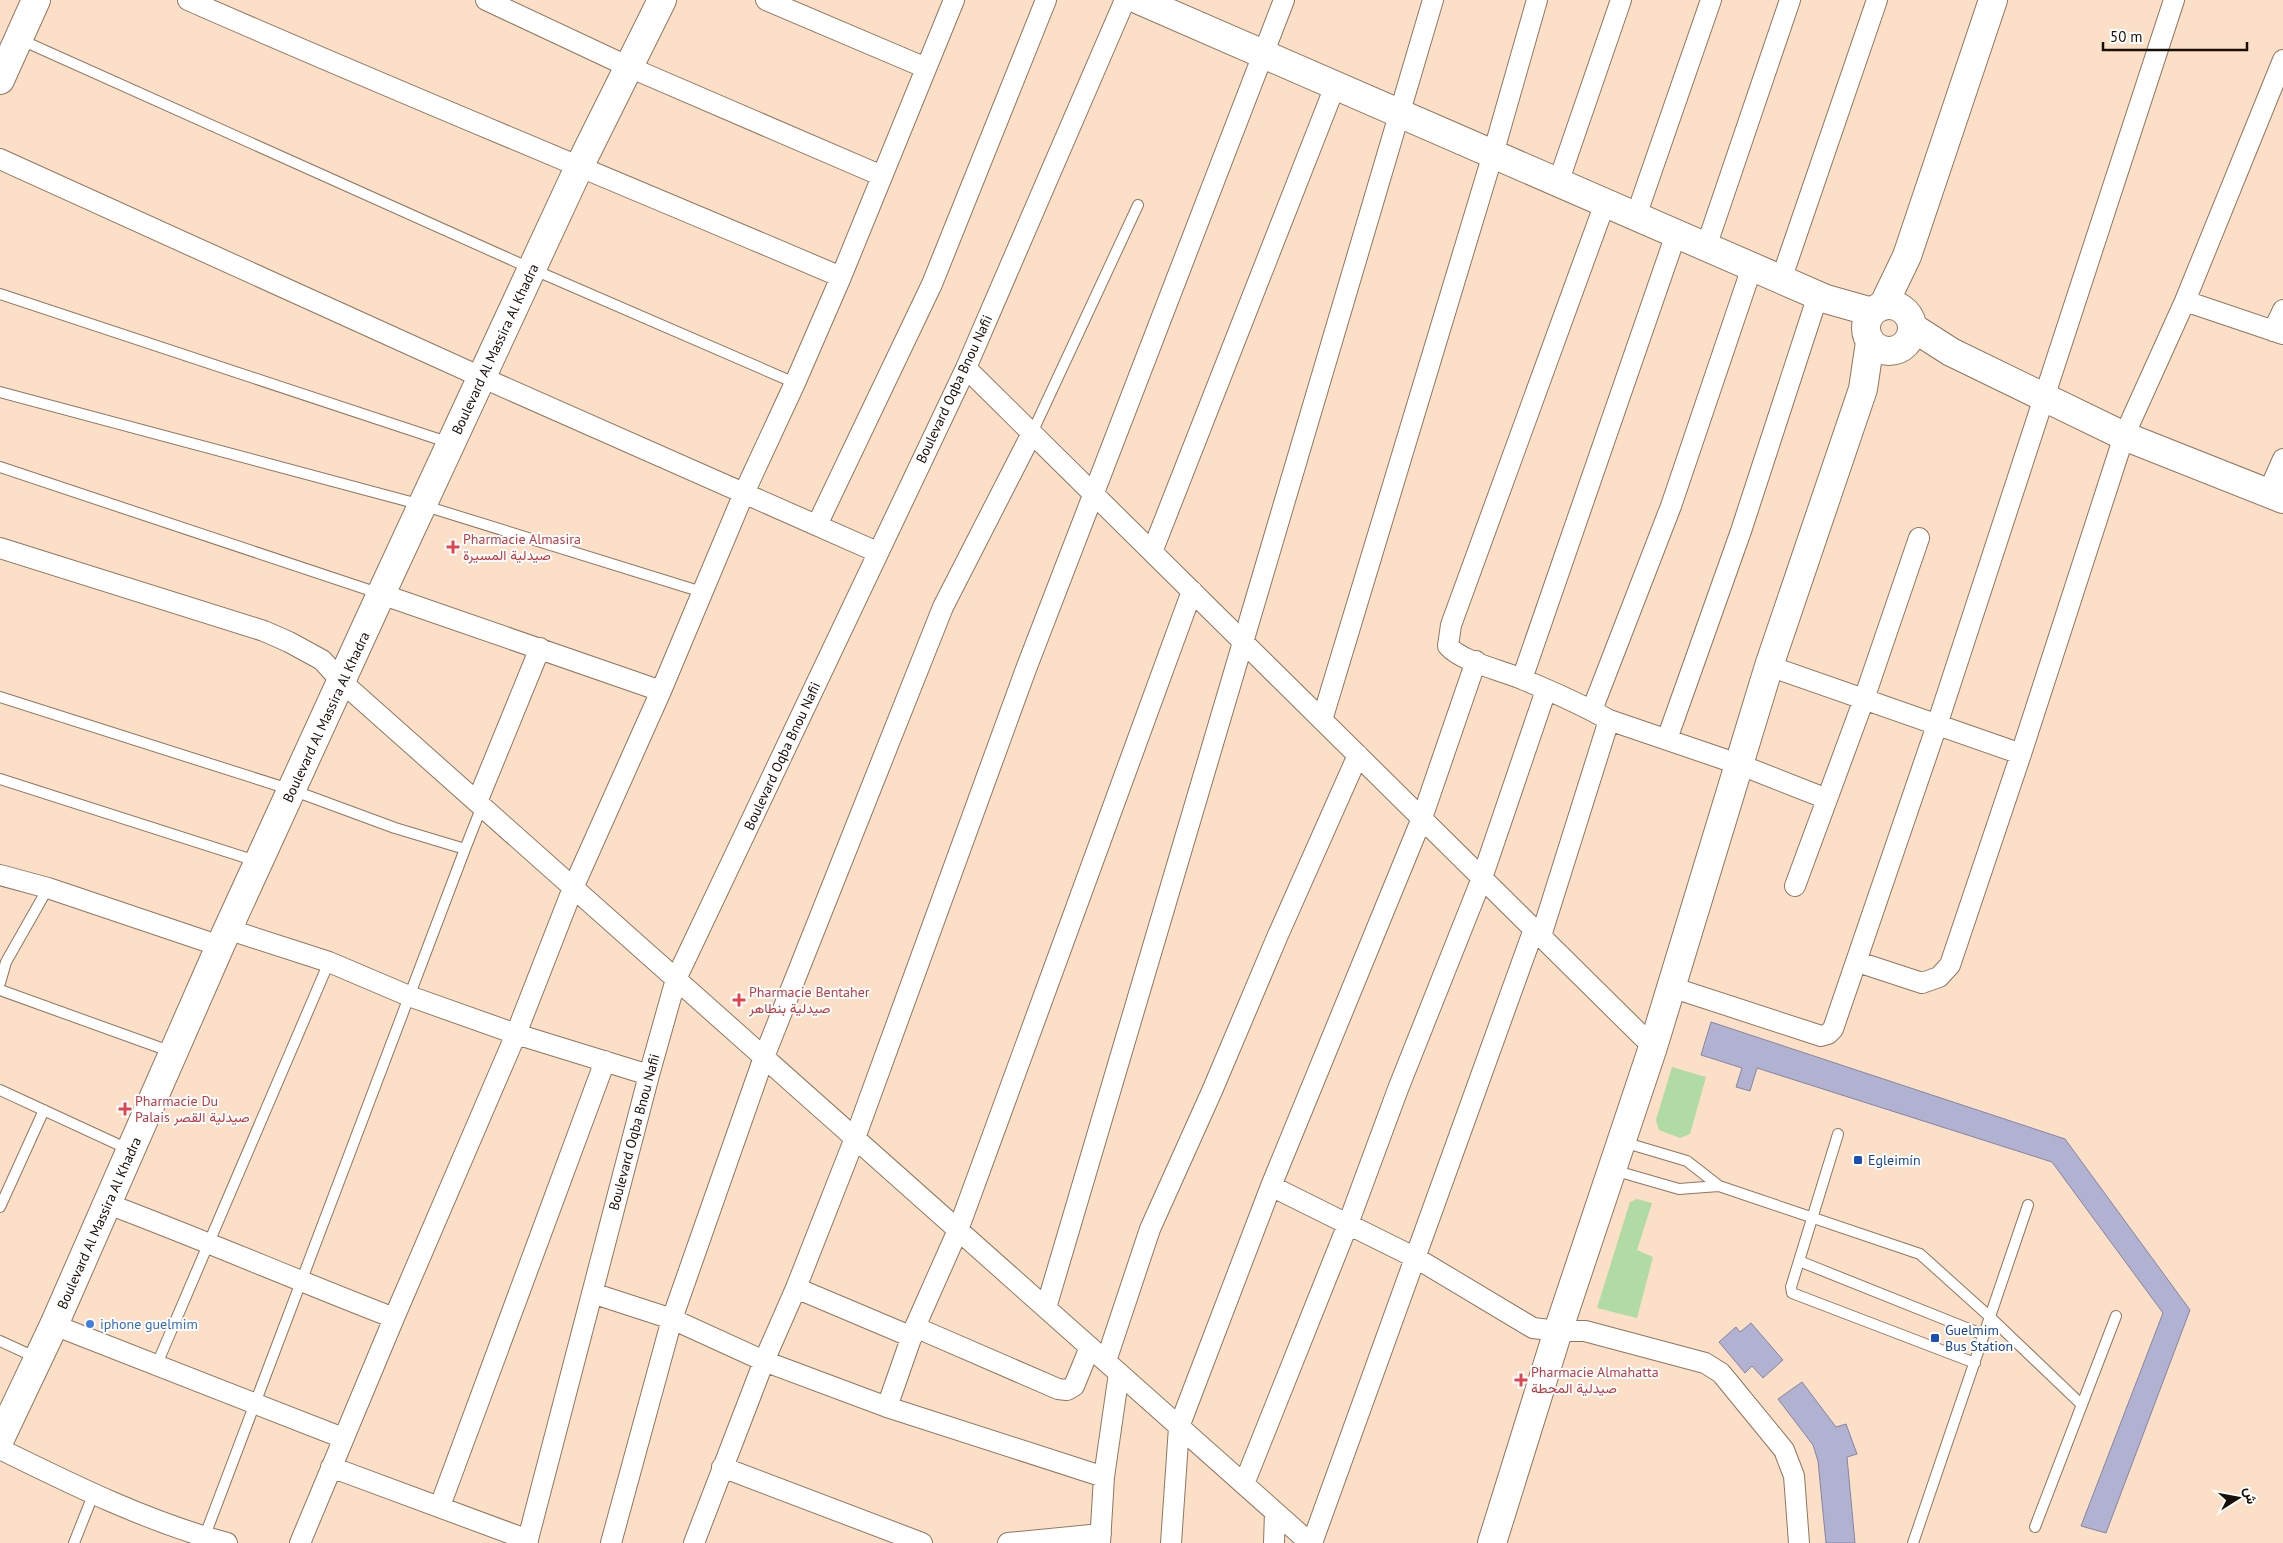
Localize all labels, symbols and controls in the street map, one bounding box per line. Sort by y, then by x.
scale bar [2103,20,2247,52]
text: 50 m [2110,27,2143,46]
street label: Boulevard Al Massira Al Khadra [447,261,543,437]
street label: Boulevard Oqba Bnou Nafii [912,312,996,466]
place label: Pharmacie Almasira صيدلية المسيرة [463,530,581,564]
marker: Pharmacie Almasira صيدلية المسيرة [447,541,459,553]
street label: Boulevard Al Massira Al Khadra [278,629,374,805]
street label: Boulevard Oqba Bnou Nafii [740,679,824,833]
place label: Pharmacie Bentaher صيدلية بنطاهر [748,983,870,1017]
marker: Pharmacie Bentaher صيدلية بنطاهر [733,994,745,1006]
street label: Boulevard Oqba Bnou Nafii [604,1052,664,1212]
place label: Pharmacie Du Palais صيدلية القصر [135,1092,250,1126]
marker: Pharmacie Du Palais صيدلية القصر [119,1103,131,1115]
street label: Boulevard Al Massira Al Khadra [53,1134,145,1312]
place label: Egleimín [1868,1151,1921,1169]
marker: Egleimín [1852,1154,1864,1166]
place label: iphone guelmim [100,1315,198,1333]
marker: iphone guelmim [84,1318,96,1330]
place label: Guelmim Bus Station [1945,1321,2013,1355]
marker: Guelmim Bus Station [1929,1332,1941,1344]
place label: Pharmacie Almahatta صيدلية المحطة [1531,1363,1659,1397]
marker: Pharmacie Almahatta صيدلية المحطة [1515,1374,1527,1386]
north arrow [2213,1473,2263,1523]
text: ش [2240,1486,2261,1506]

